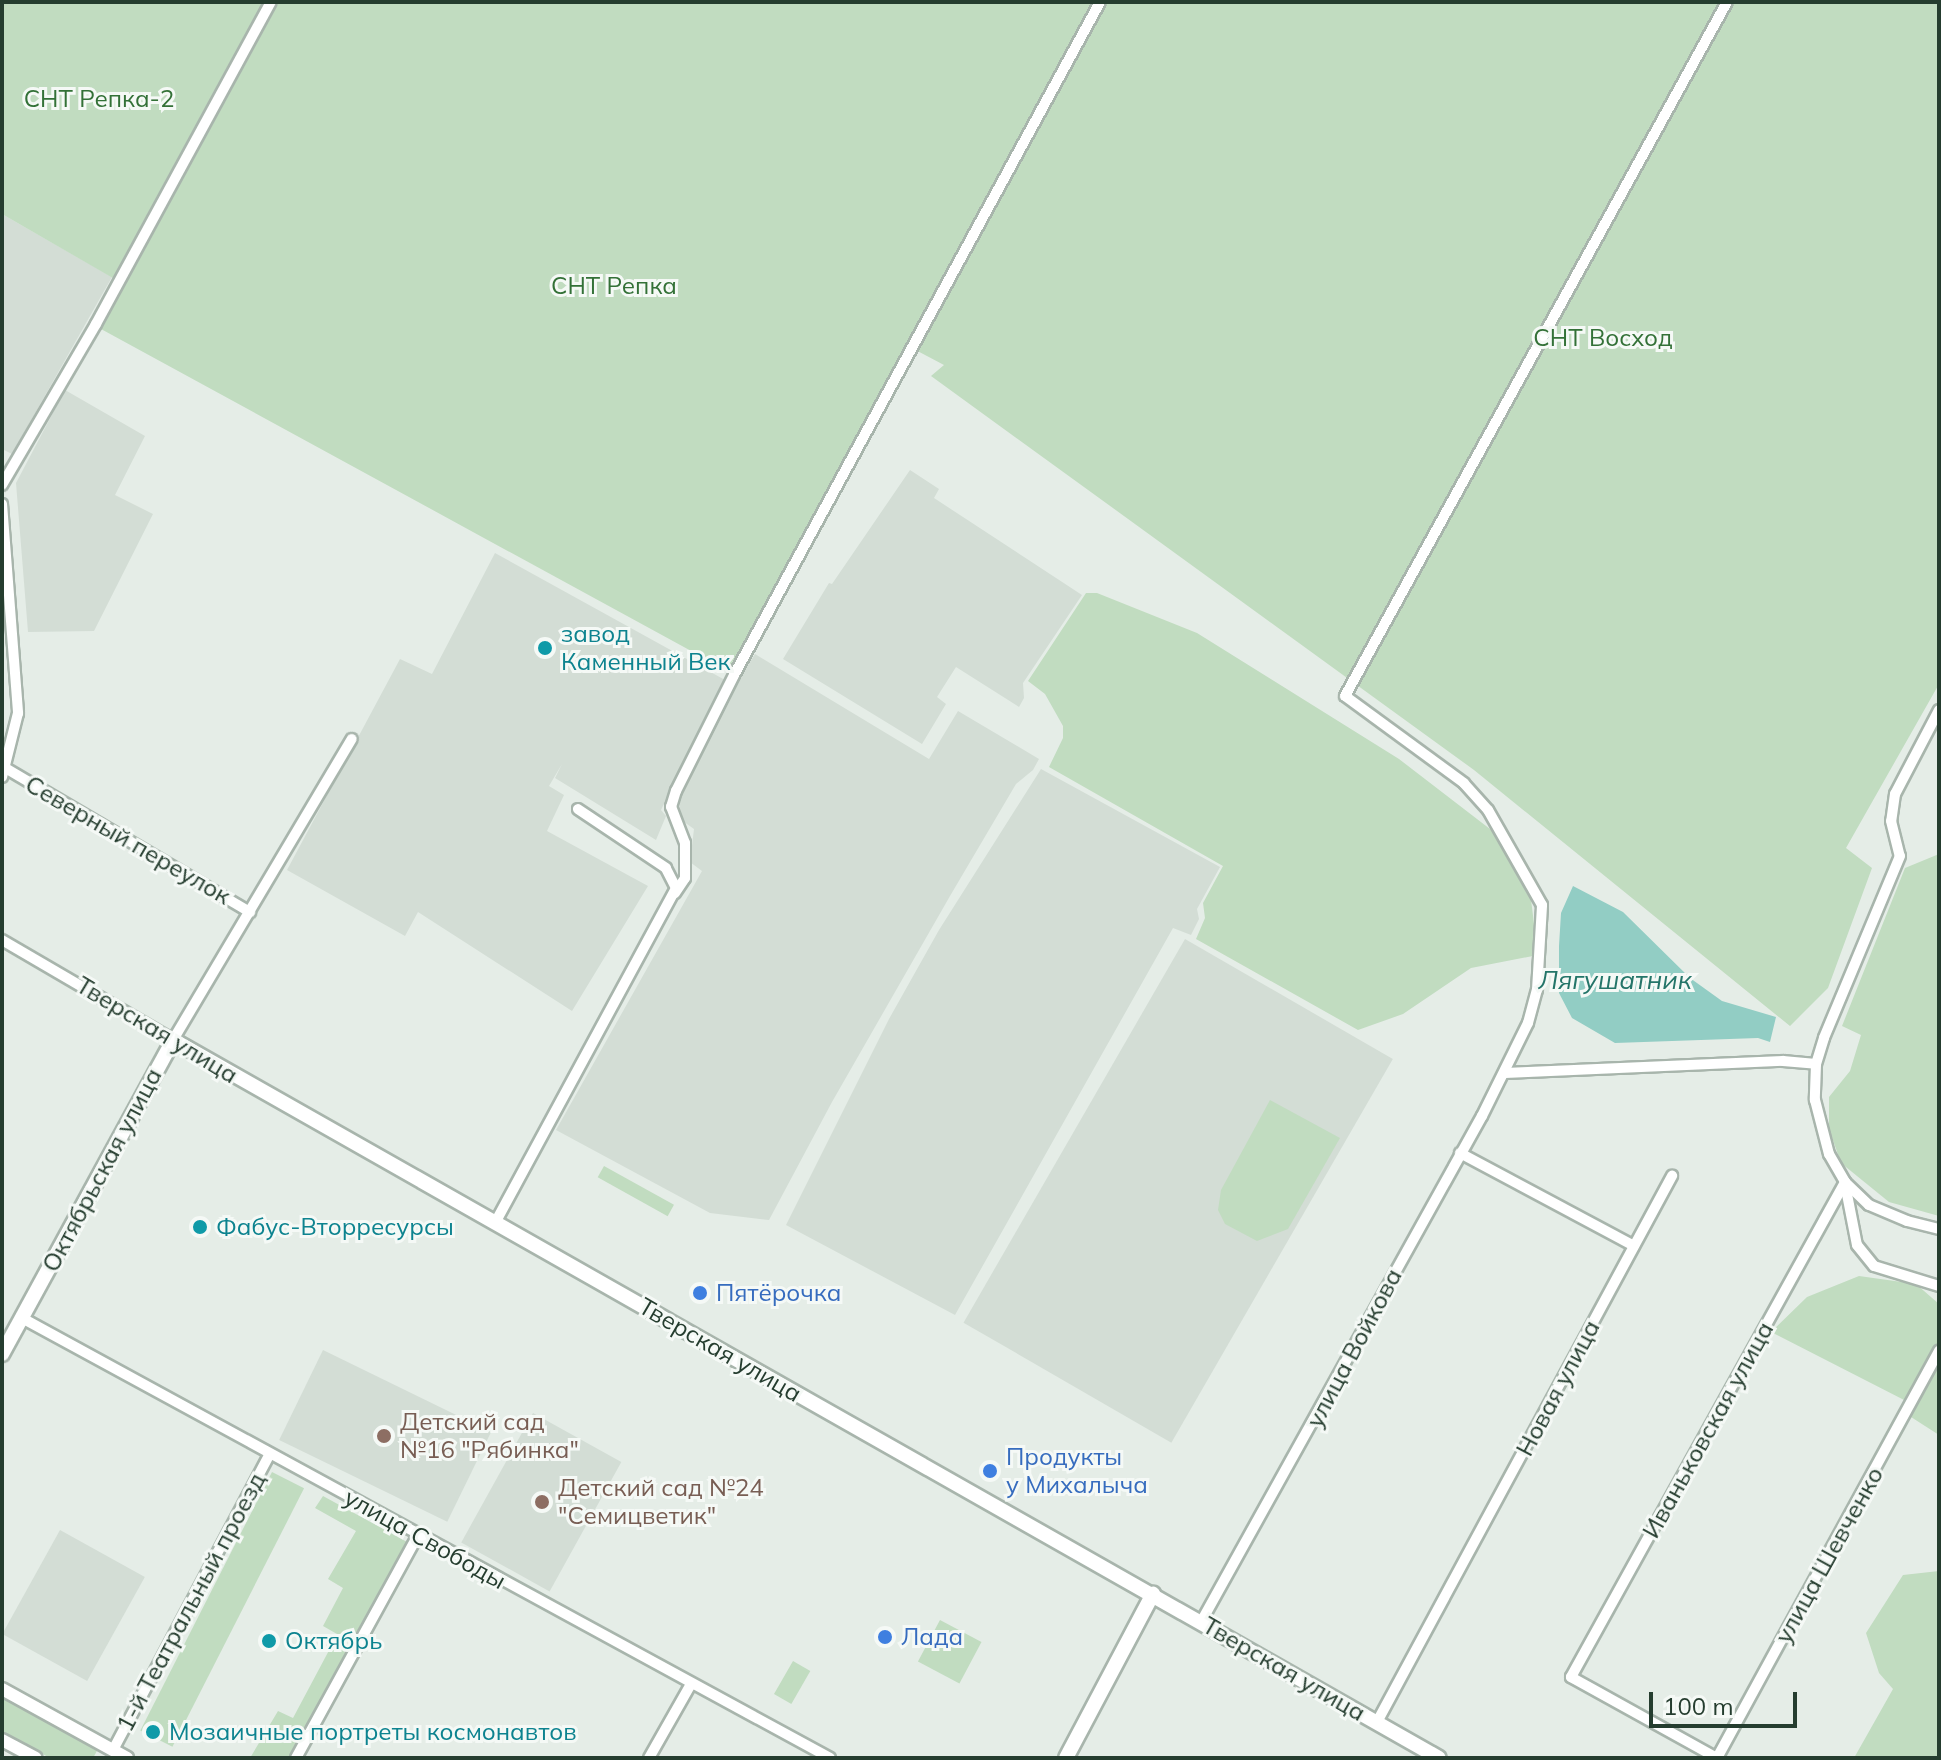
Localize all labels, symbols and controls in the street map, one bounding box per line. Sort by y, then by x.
park label: СНТ Репка-2 [24,85,174,113]
park label: СНТ Репка [551,272,677,300]
park label: СНТ Восход [1533,324,1673,352]
place label: завод Каменный Век [561,620,730,676]
marker: завод Каменный Век [536,639,554,657]
street label: Северный переулок [20,769,236,911]
water label: Лягушатник [1538,964,1692,996]
street label: Тверская улица [71,971,243,1089]
street label: Октябрьская улица [36,1063,168,1277]
place label: Фабус-Вторресурсы [216,1213,454,1241]
marker: Фабус-Вторресурсы [191,1218,209,1236]
street label: улица Войкова [1300,1264,1408,1432]
place label: Пятёрочка [716,1279,841,1307]
marker: Пятёрочка [691,1284,709,1302]
street label: Тверская улица [634,1292,806,1408]
street label: Новая улица [1510,1315,1606,1461]
street label: Иваньковская улица [1637,1317,1779,1543]
place label: Детский сад №16 "Рябинка" [400,1408,579,1464]
marker: Детский сад №16 "Рябинка" [375,1427,393,1445]
place label: Продукты у Михалыча [1006,1443,1148,1499]
marker: Продукты у Михалыча [981,1462,999,1480]
street label: улица Шевченко [1769,1462,1889,1648]
street label: 1-й Театральный проезд [110,1468,272,1736]
place label: Детский сад №24 "Семицветик" [558,1474,764,1530]
street label: улица Свободы [339,1483,511,1595]
marker: Детский сад №24 "Семицветик" [533,1493,551,1511]
street label: Тверская улица [1198,1611,1370,1727]
place label: Лада [901,1623,963,1651]
place label: Октябрь [285,1627,382,1655]
marker: Лада [876,1628,894,1646]
marker: Октябрь [260,1632,278,1650]
scale bar [1653,1676,1801,1726]
text: 100 m [1663,1691,1734,1721]
place label: Мозаичные портреты космонавтов [169,1718,577,1746]
marker: Мозаичные портреты космонавтов [144,1723,162,1741]

